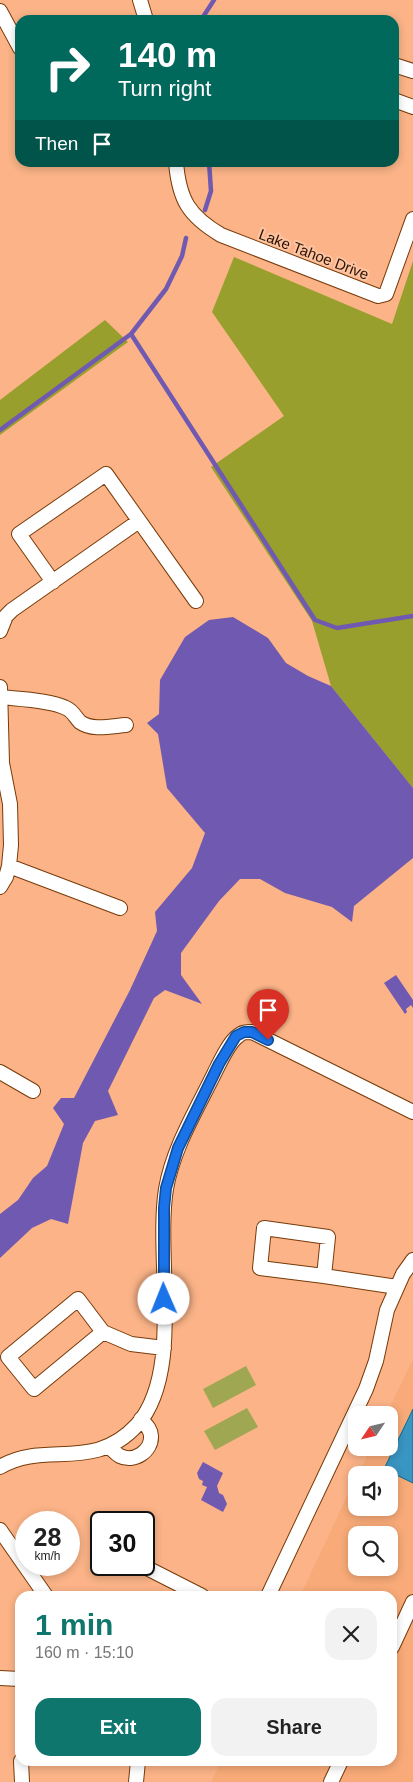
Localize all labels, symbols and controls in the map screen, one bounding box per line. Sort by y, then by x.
icon: right [35,35,100,100]
text: 140 m [118,35,217,74]
text: Turn right [118,76,211,101]
icon: arrive [88,130,116,158]
text: Then [35,133,78,154]
street label: Lake Tahoe Drive [257,225,371,283]
pin [247,989,289,1040]
icon: arrive [254,996,282,1024]
position arrow [137,1272,189,1324]
north arrow [348,1406,398,1456]
map controls [348,1406,398,1576]
button: sound [348,1466,398,1516]
speed limit sign: 30 [90,1511,155,1576]
text: 28 [34,1523,61,1551]
button: search [348,1526,398,1576]
text: km/h [34,1549,61,1563]
text: 1 min [35,1608,113,1641]
button: close [325,1608,377,1660]
text: 160 m · 15:10 [35,1644,134,1661]
button: Exit [35,1698,201,1756]
button: Share [211,1698,377,1756]

